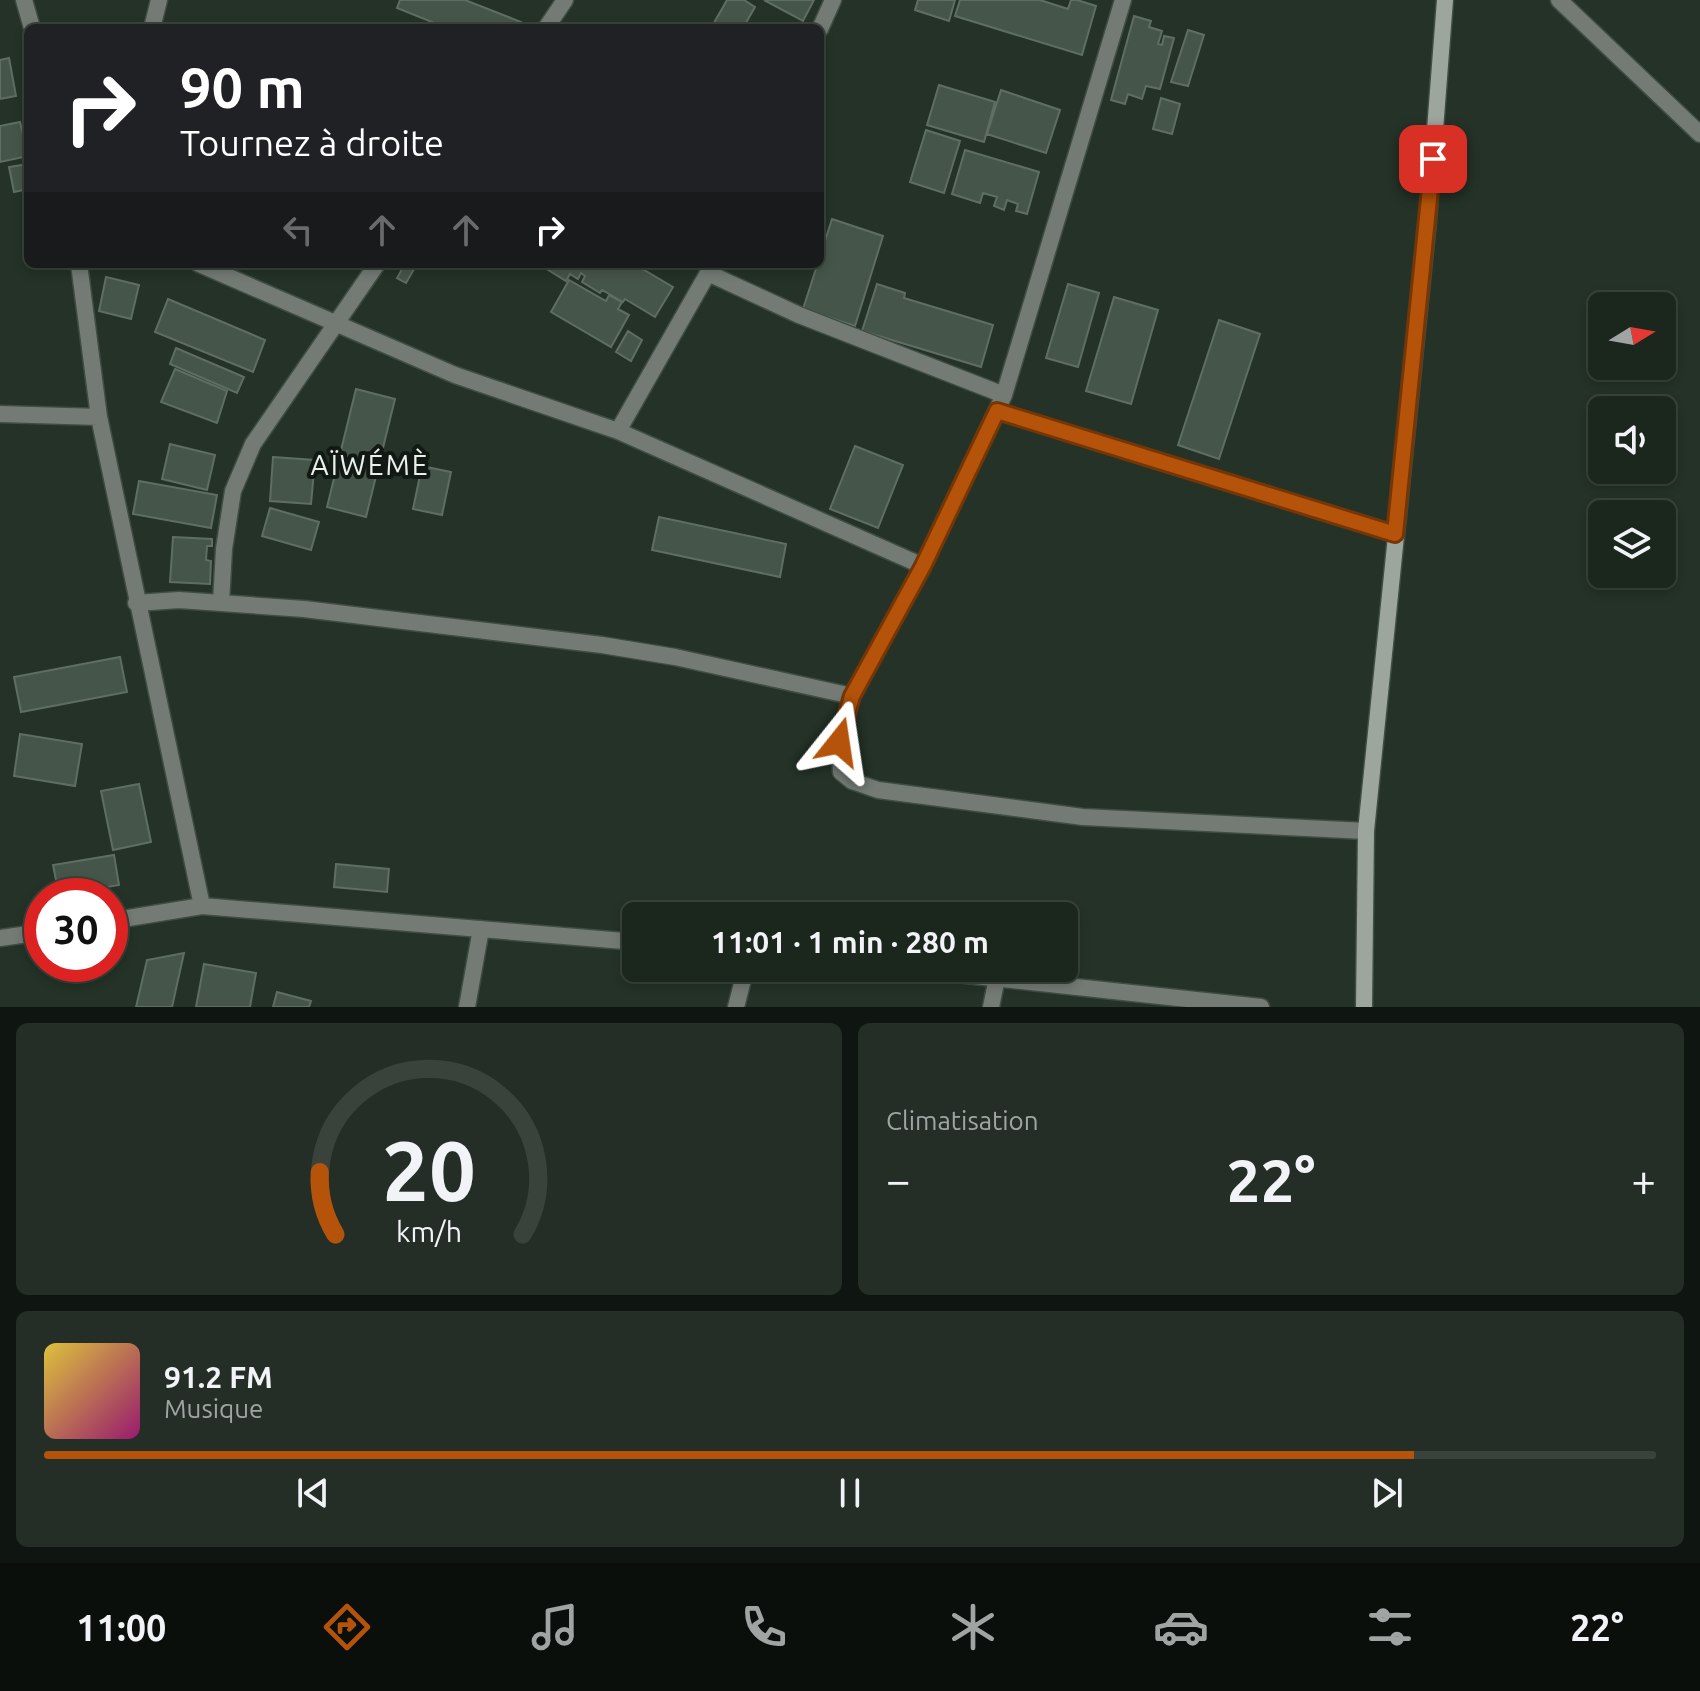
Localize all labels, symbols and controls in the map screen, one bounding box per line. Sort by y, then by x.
icon: right [48,56,152,160]
text: 90 m [180,56,305,119]
text: Tournez à droite [180,122,444,163]
pin [1399,125,1467,193]
icon: arrive [1411,137,1455,181]
icon: left [276,208,320,252]
icon: ahead [360,208,404,252]
icon: ahead [444,208,488,252]
icon: right [528,208,572,252]
north arrow [1588,292,1676,380]
map controls [1588,292,1676,588]
button: sound [1588,396,1676,484]
district label: AÏWÉMÈ [311,448,430,480]
button: layers [1588,500,1676,588]
position arrow [797,700,881,784]
speed limit sign: 30 [24,878,128,982]
text: 11:01 · 1 min · 280 m [711,925,989,959]
text: Climatisation [886,1106,1039,1135]
text: 20 [382,1123,476,1217]
text: 22° [1227,1146,1315,1213]
text: − [886,1155,911,1204]
text: + [1631,1155,1656,1204]
text: km/h [396,1215,462,1247]
text: 91.2 FM [164,1360,273,1394]
text: Musique [164,1394,263,1423]
icon: previous [291,1471,335,1515]
icon: pause [828,1471,872,1515]
icon: next [1365,1471,1409,1515]
icon: directions [319,1599,375,1655]
icon: music [527,1599,583,1655]
icon: phone [736,1599,792,1655]
icon: climate [945,1599,1001,1655]
icon: car [1153,1599,1209,1655]
icon: filters [1362,1599,1418,1655]
text: 11:00 [76,1607,166,1648]
text: 22° [1570,1607,1624,1648]

